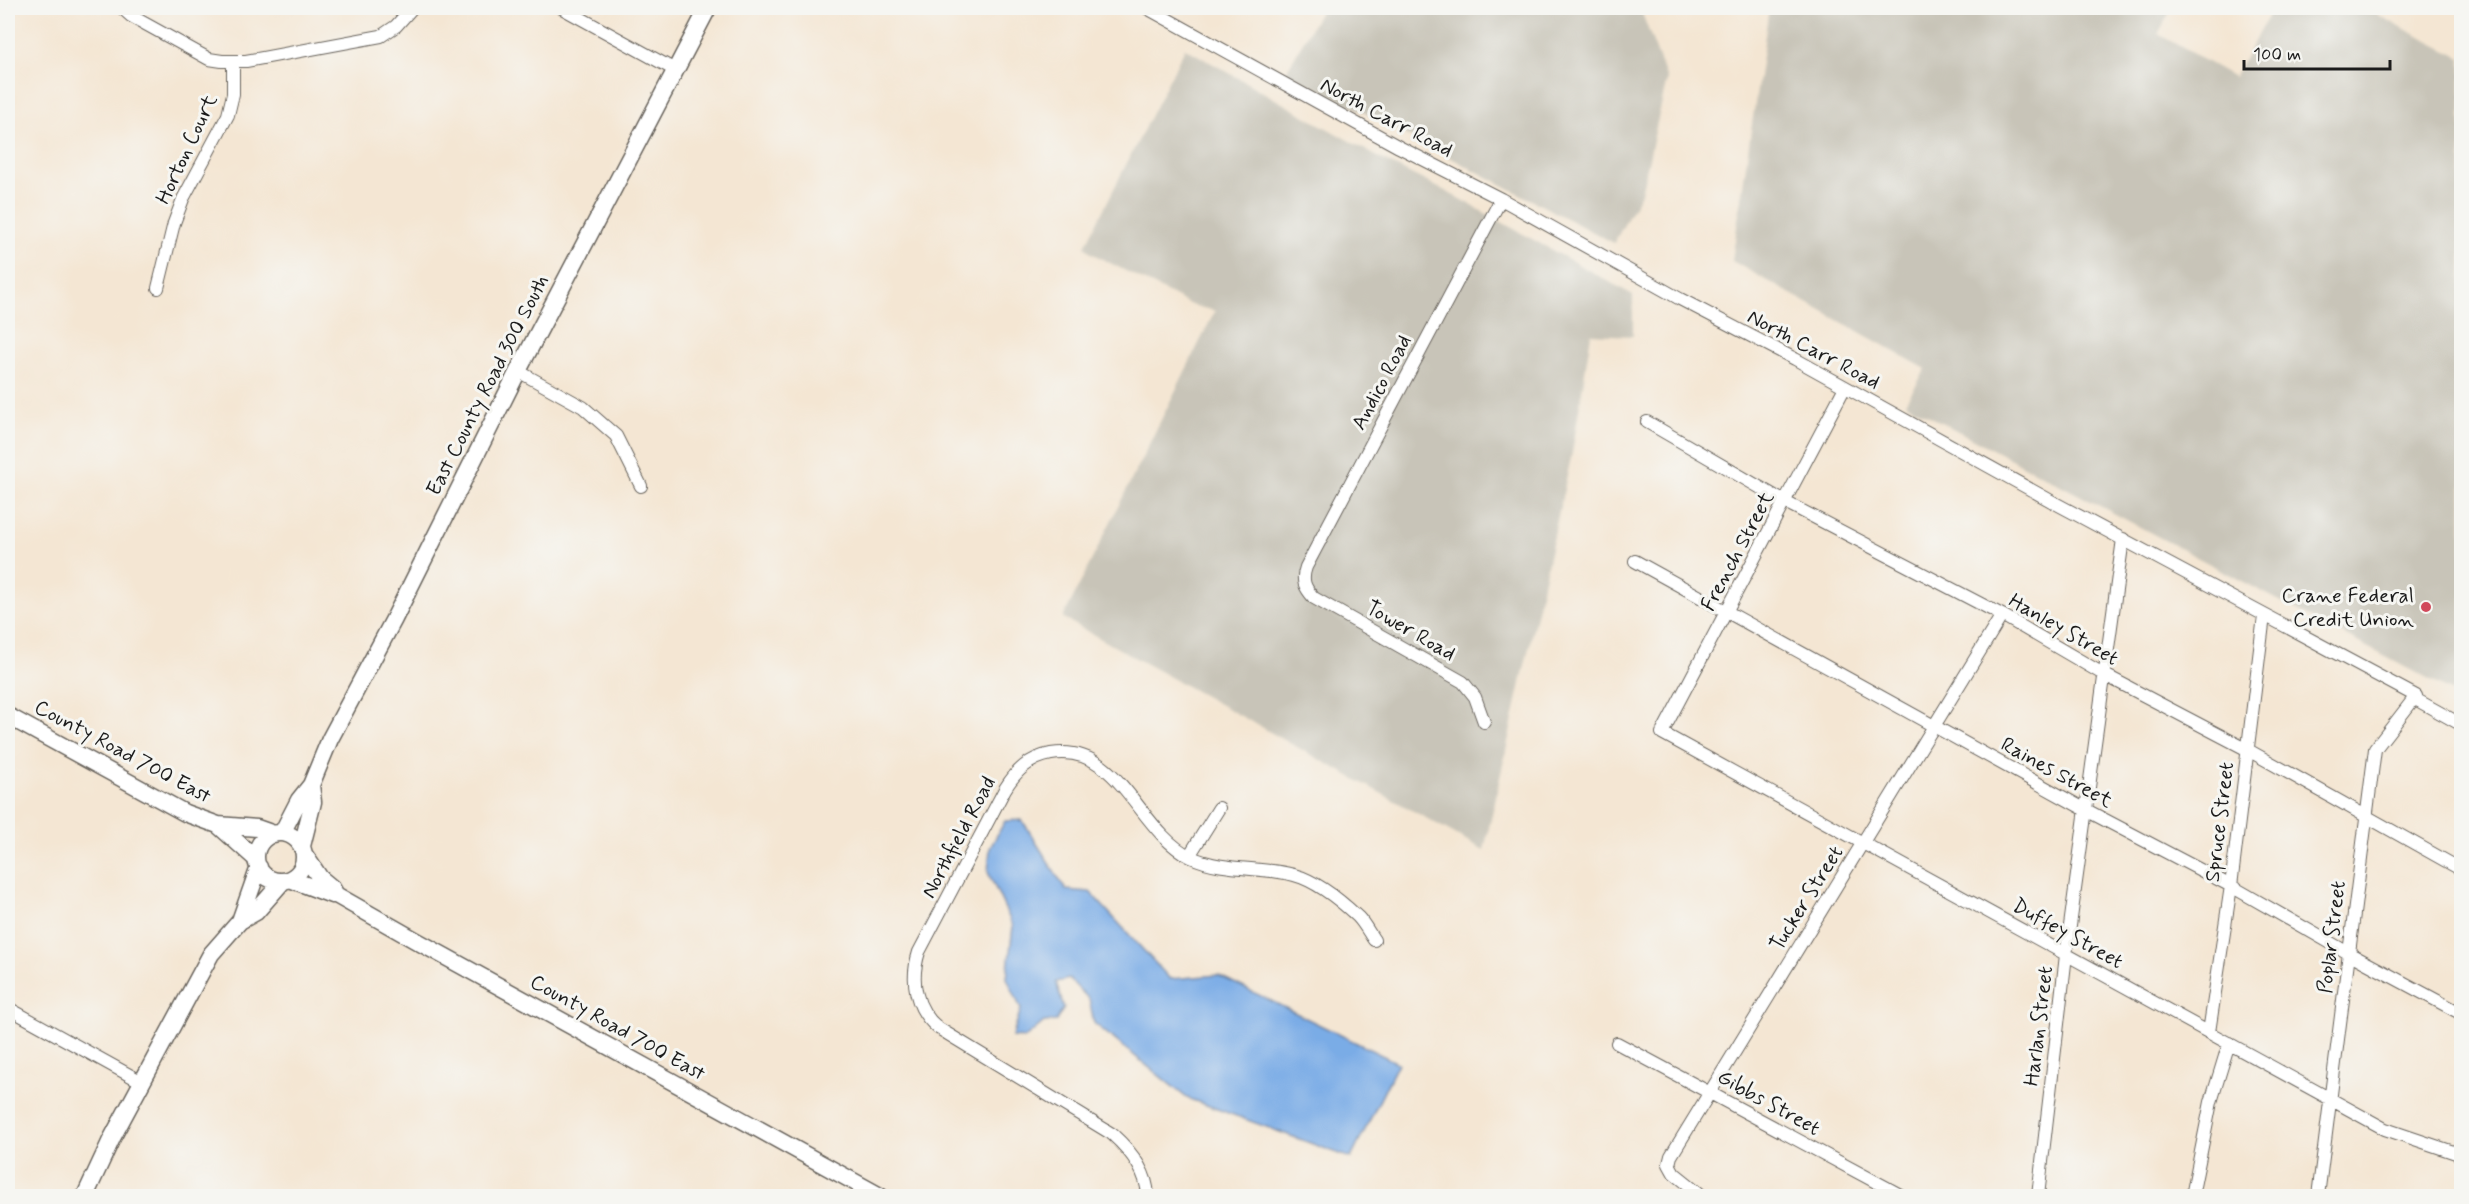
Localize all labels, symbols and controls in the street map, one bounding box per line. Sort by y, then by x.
scale bar [2244,33,2390,71]
text: 100 m [2253,43,2301,67]
street label: North Carr Road [1315,71,1458,165]
street label: Horton Court [149,89,225,209]
street label: East County Road 300 South [420,270,556,501]
street label: North Carr Road [1742,303,1885,397]
street label: Andico Road [1345,330,1419,435]
street label: French Street [1695,486,1781,616]
place label: Crane Federal Credit Union [2281,582,2415,634]
street label: Hanley Street [2003,587,2124,673]
street label: Tower Road [1360,594,1461,668]
marker: Crane Federal Credit Union [2419,600,2433,614]
street label: County Road 700 East [29,693,216,811]
street label: Raines Street [1996,731,2118,815]
street label: Spruce Street [2199,760,2241,884]
street label: Northfield Road [915,772,1003,903]
street label: Tucker Street [1763,840,1850,956]
street label: Poplar Street [2311,879,2353,995]
street label: Duffey Street [2007,892,2128,976]
street label: Harlan Street [2018,964,2060,1088]
street label: County Road 700 East [525,968,711,1088]
street label: Gibbs Street [1712,1063,1825,1143]

